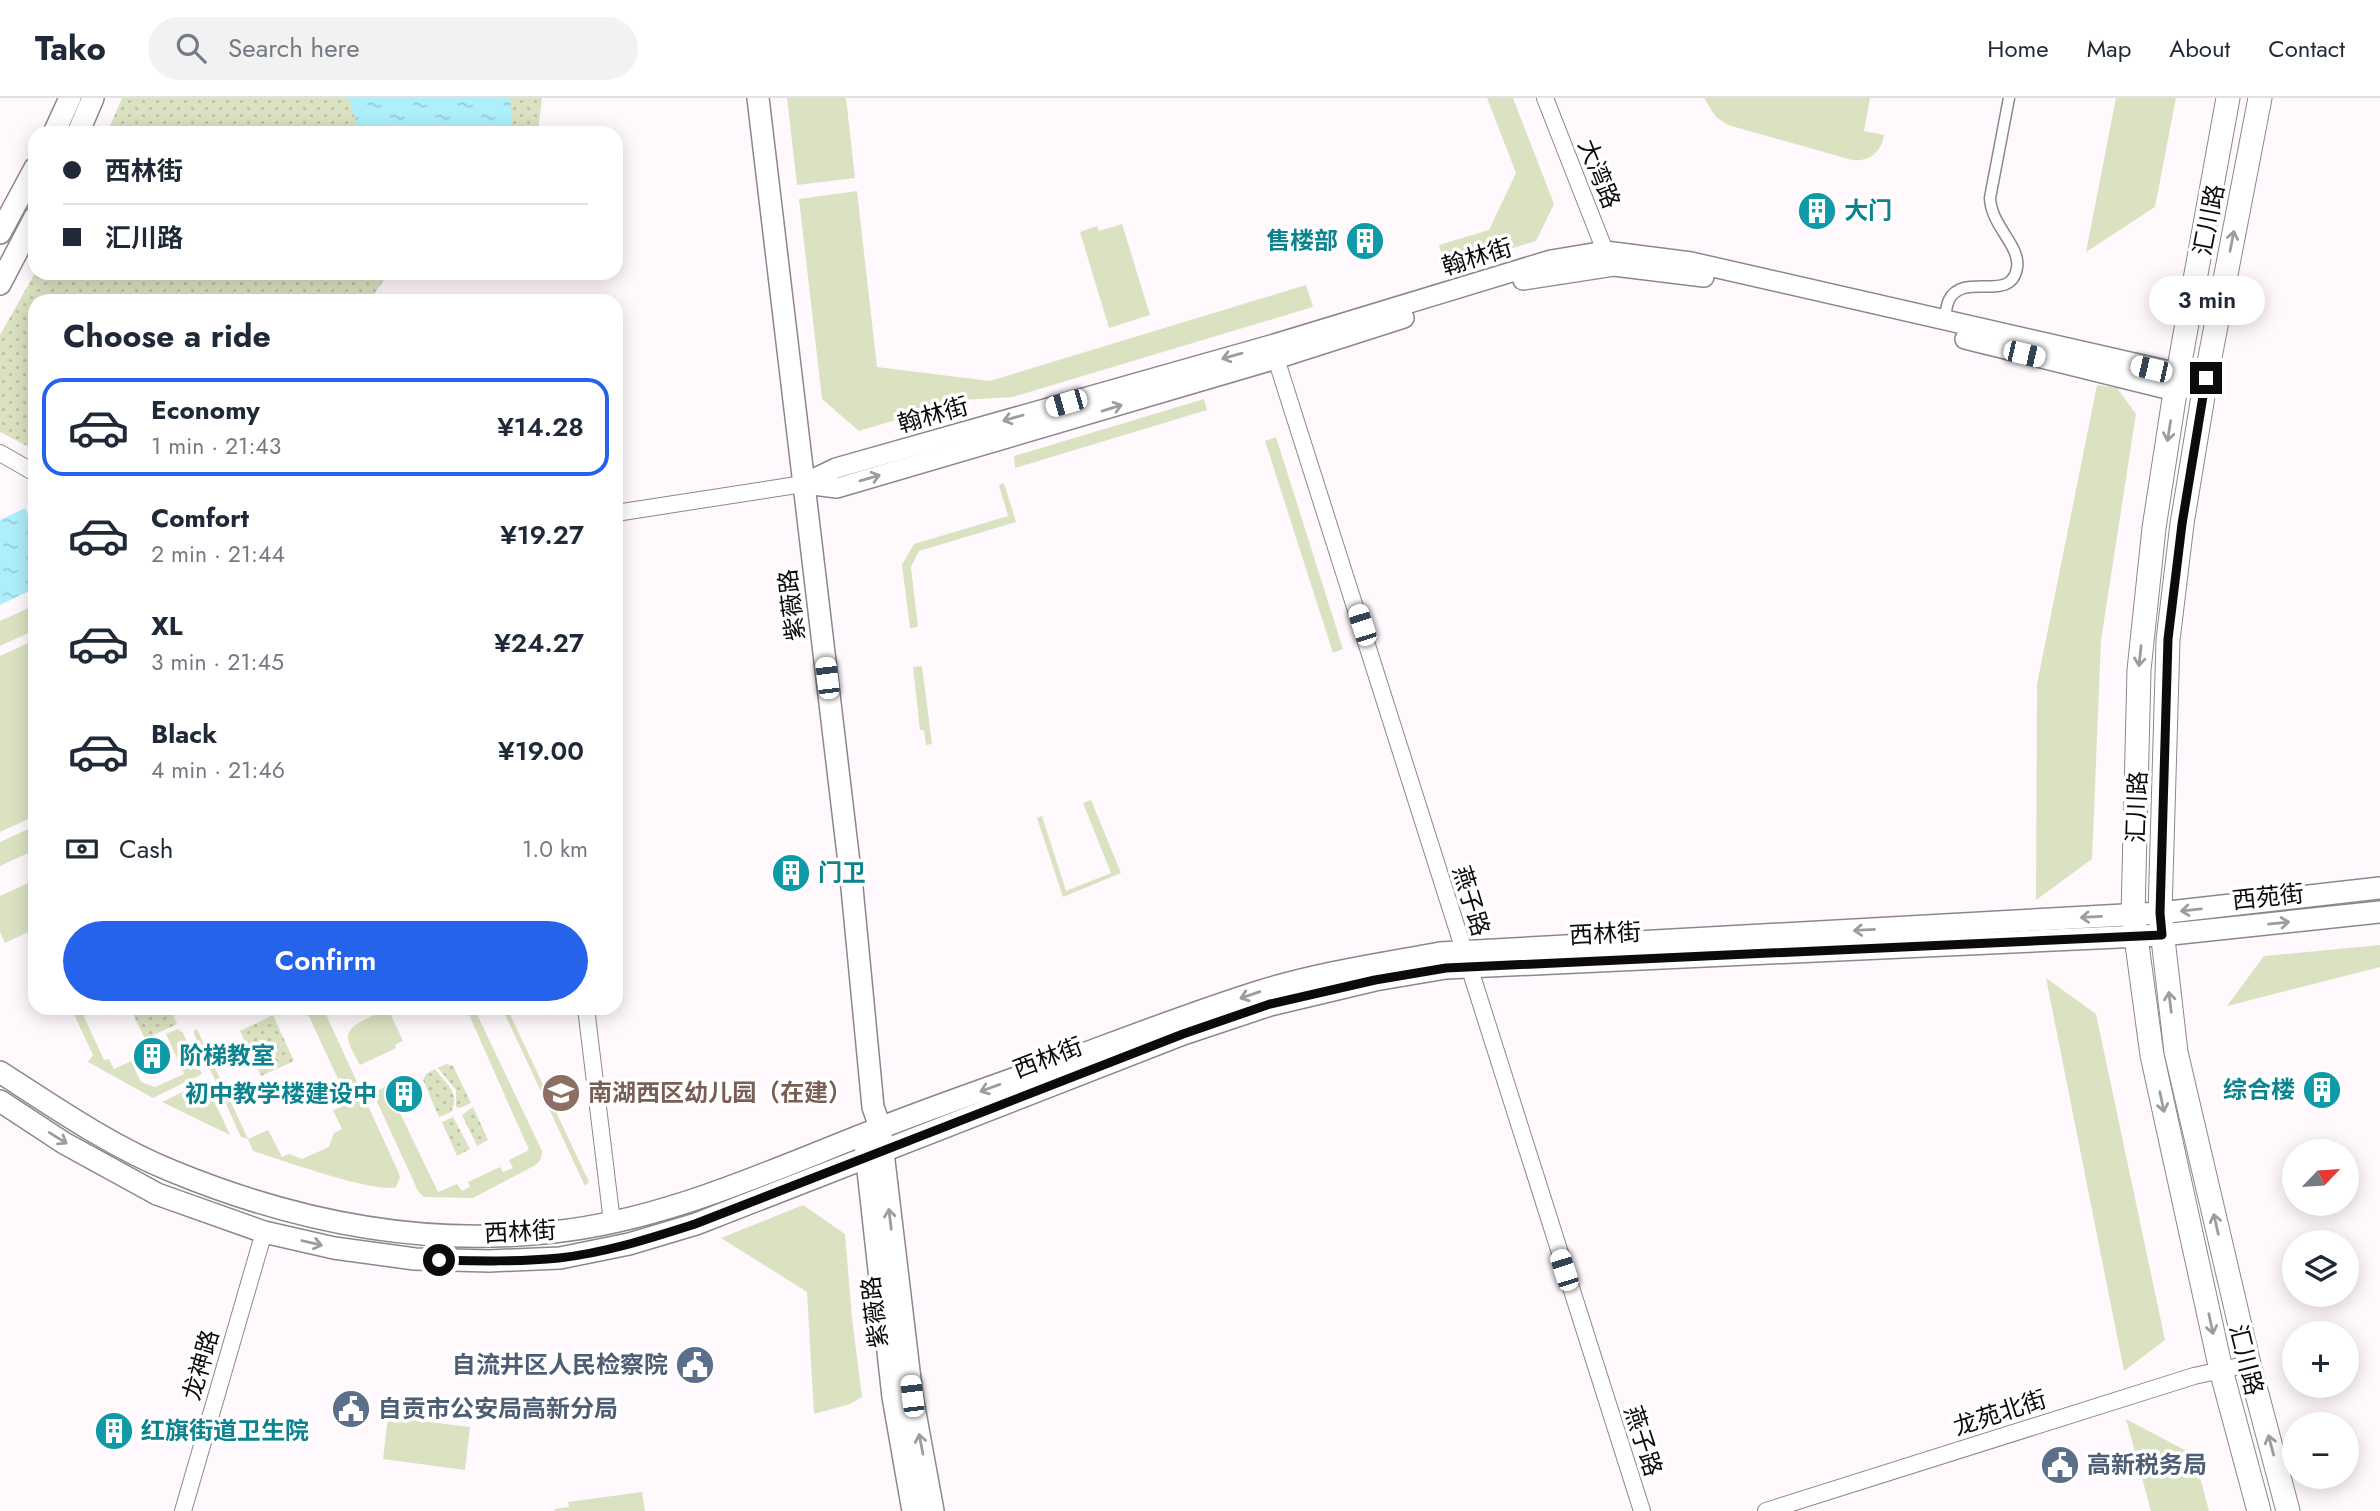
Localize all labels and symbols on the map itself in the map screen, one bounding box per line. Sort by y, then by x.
street label: 大湾路 [1570,134,1629,214]
street label: 汇川路 [2184,181,2233,259]
building icon: 大门 [1796,190,1838,232]
place label: 大门 [1844,193,1892,228]
building icon: 售楼部 [1344,220,1386,262]
place label: 售楼部 [1266,223,1338,258]
street label: 翰林街 [1437,229,1516,284]
one-way arrow [2226,230,2239,253]
callout: 3 min [2148,276,2264,326]
car [2002,339,2047,369]
one-way arrow [1221,350,1244,363]
car [2129,354,2174,384]
route end [2190,362,2222,394]
car [1043,387,1090,419]
street label: 翰林街 [893,388,972,441]
one-way arrow [1101,400,1123,413]
one-way arrow [1002,412,1025,425]
one-way arrow [2162,419,2175,441]
one-way arrow [858,471,881,484]
street label: 紫薇路 [770,567,813,643]
car [1346,602,1379,648]
one-way arrow [2134,644,2147,667]
car [815,656,840,700]
street label: 汇川路 [2118,770,2155,844]
building icon: 门卫 [770,852,812,894]
place label: 门卫 [818,855,866,890]
street label: 燕子路 [1444,861,1499,940]
street label: 西苑街 [2230,875,2306,918]
one-way arrow [2180,904,2202,917]
one-way arrow [2081,911,2103,924]
street label: 西林街 [1568,914,1642,953]
one-way arrow [2267,916,2289,929]
one-way arrow [1853,923,1876,936]
one-way arrow [1240,990,1262,1002]
one-way arrow [2163,991,2176,1014]
street label: 西林街 [1008,1028,1088,1087]
building icon: 阶梯教室 [131,1035,173,1077]
place label: 阶梯教室 [179,1038,275,1073]
building icon: 综合楼 [2301,1069,2343,1111]
school or university icon: 南湖西区幼儿园（在建） [540,1072,582,1114]
place label: 综合楼 [2223,1072,2295,1107]
building icon: 初中教学楼建设中 [383,1073,425,1115]
place label: 南湖西区幼儿园（在建） [588,1075,852,1110]
place label: 初中教学楼建设中 [185,1076,377,1111]
one-way arrow [979,1083,1001,1095]
one-way arrow [2156,1090,2170,1113]
one-way arrow [47,1132,67,1146]
north arrow [2282,1139,2359,1216]
one-way arrow [884,1208,897,1230]
street label: 西林街 [483,1212,557,1251]
one-way arrow [2209,1213,2223,1236]
one-way arrow [300,1236,323,1250]
route start [423,1244,455,1276]
car [1548,1247,1581,1293]
street label: 紫薇路 [853,1274,896,1350]
one-way arrow [2204,1312,2218,1335]
street label: 汇川路 [2221,1321,2272,1399]
street label: 龙神路 [174,1325,227,1404]
public building icon: 自流井区人民检察院 [674,1344,716,1386]
place label: 自流井区人民检察院 [452,1347,668,1382]
car [900,1374,925,1418]
street label: 龙苑北街 [1949,1381,2051,1444]
public building icon: 自贡市公安局高新分局 [330,1388,372,1430]
place label: 自贡市公安局高新分局 [378,1391,618,1426]
street label: 燕子路 [1616,1401,1671,1480]
building icon: 红旗街道卫生院 [93,1410,135,1452]
place label: 红旗街道卫生院 [141,1413,309,1448]
one-way arrow [913,1433,927,1456]
one-way arrow [2264,1434,2277,1457]
public building icon: 高新税务局 [2039,1444,2081,1486]
place label: 高新税务局 [2087,1447,2207,1482]

